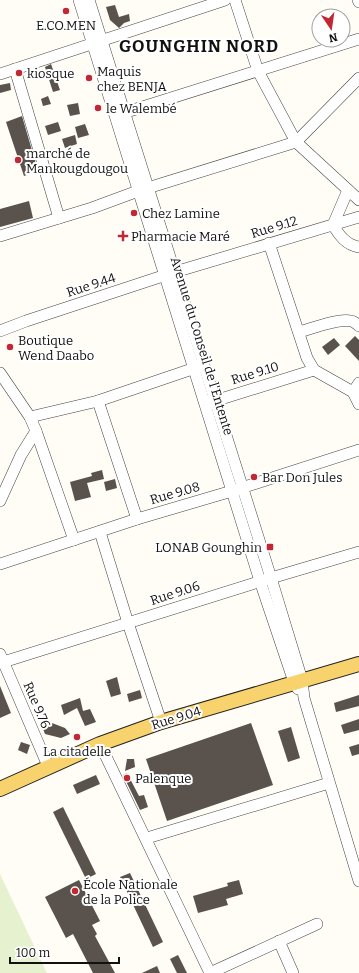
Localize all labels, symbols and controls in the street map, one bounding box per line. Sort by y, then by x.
marker: E.CO.MEN [61,6,71,16]
north arrow [311,8,351,48]
place label: E.CO.MEN [36,18,96,33]
text: N [327,30,339,45]
district label: GOUNGHIN NORD [119,36,279,57]
place label: Maquis chez BENJA [97,64,167,94]
place label: kiosque [27,66,74,81]
marker: kiosque [14,68,24,78]
marker: Maquis chez BENJA [84,73,94,83]
place label: le Walembé [106,101,177,116]
marker: le Walembé [93,103,103,113]
place label: marché de Mankougdougou [26,146,128,176]
marker: marché de Mankougdougou [13,155,23,165]
place label: Chez Lamine [142,206,220,221]
marker: Chez Lamine [129,208,139,218]
street label: Rue 9.12 [249,213,299,241]
place label: Pharmacie Maré [131,229,230,244]
marker: Pharmacie Maré [118,231,128,241]
street label: Avenue du Conseil de l'Entente [168,255,236,437]
street label: Rue 9.44 [65,270,118,300]
place label: Boutique Wend Daabo [18,333,94,363]
marker: Boutique Wend Daabo [5,342,15,352]
street label: Rue 9.10 [229,359,281,387]
place label: Bar Don Jules [262,470,342,485]
marker: Bar Don Jules [249,472,259,482]
street label: Rue 9.08 [148,479,202,507]
place label: LONAB Gounghin [155,540,263,555]
marker: LONAB Gounghin [265,542,275,552]
street label: Rue 9.06 [148,578,202,608]
street label: Rue 9.76 [21,679,54,731]
street label: Rue 9.04 [149,703,203,733]
marker: La citadelle [72,732,82,742]
place label: La citadelle [43,744,111,759]
place label: Palenque [135,771,191,786]
marker: Palenque [122,773,132,783]
place label: École Nationale de la Police [83,877,178,907]
marker: École Nationale de la Police [70,886,80,896]
scale bar [10,939,119,965]
text: 100 m [16,946,51,960]

